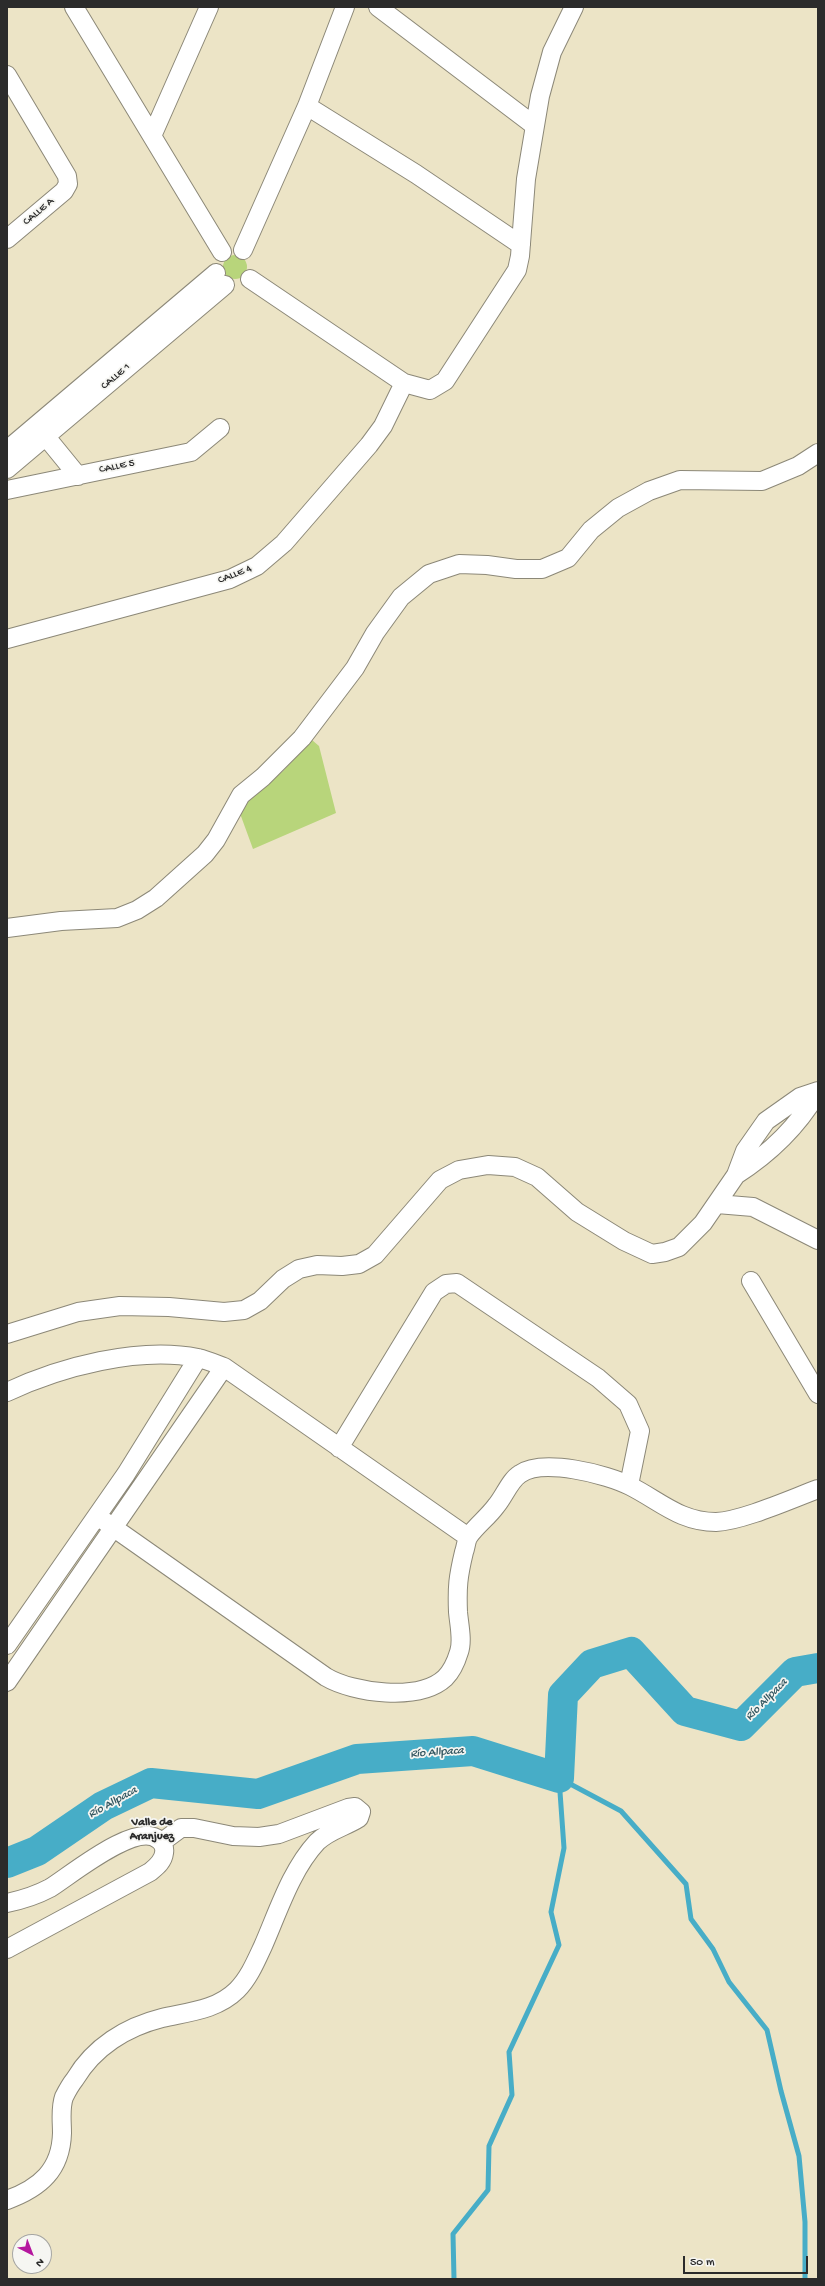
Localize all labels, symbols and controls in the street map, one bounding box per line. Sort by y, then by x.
street label: CALLE A [21,195,57,229]
street label: CALLE 1 [99,361,133,393]
street label: CALLE 5 [98,457,136,477]
street label: CALLE 4 [216,563,254,587]
water label: Río Allpaca [743,1676,791,1724]
water label: Río Allpaca [410,1744,464,1762]
water label: Río Allpaca [86,1784,140,1822]
district label: Valle de Aranjuez [130,1816,174,1844]
north arrow [12,2234,52,2274]
scale bar [685,2248,810,2274]
text: N [33,2255,46,2269]
text: 50 m [690,2256,715,2270]

